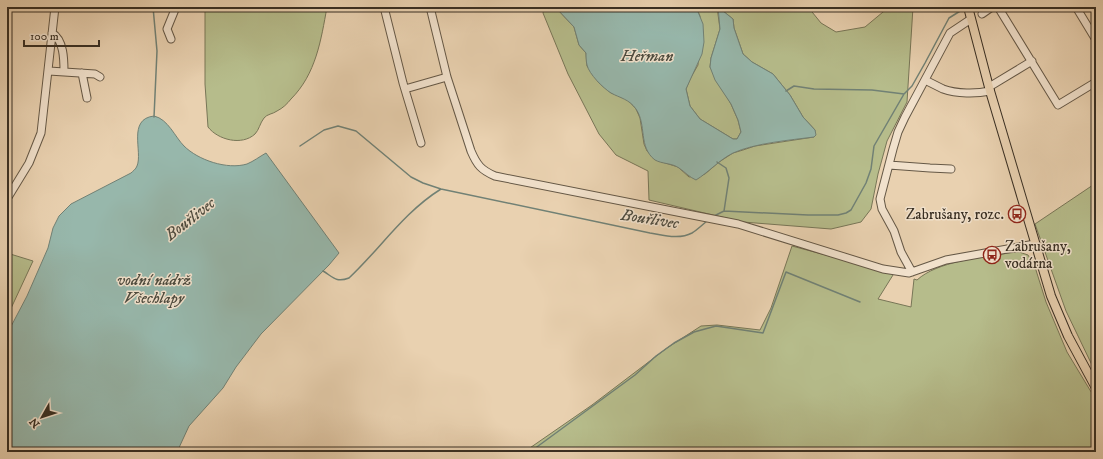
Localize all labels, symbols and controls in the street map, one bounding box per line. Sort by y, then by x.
scale bar [24,22,99,48]
text: 100 m [30,29,59,44]
water label: Heřman [620,46,673,66]
water label: Bouřlivec [160,192,220,245]
water label: Bouřlivec [619,204,682,234]
bus stop icon: Zabrušany, rozc. [1007,204,1027,224]
place label: Zabrušany, rozc. [906,205,1004,224]
place label: Zabrušany, vodárna [1004,237,1071,273]
bus stop icon: Zabrušany, vodárna [982,245,1002,265]
water label: vodní nádrž Všechlapy [117,270,191,308]
north arrow [22,397,62,437]
text: N [27,415,43,431]

